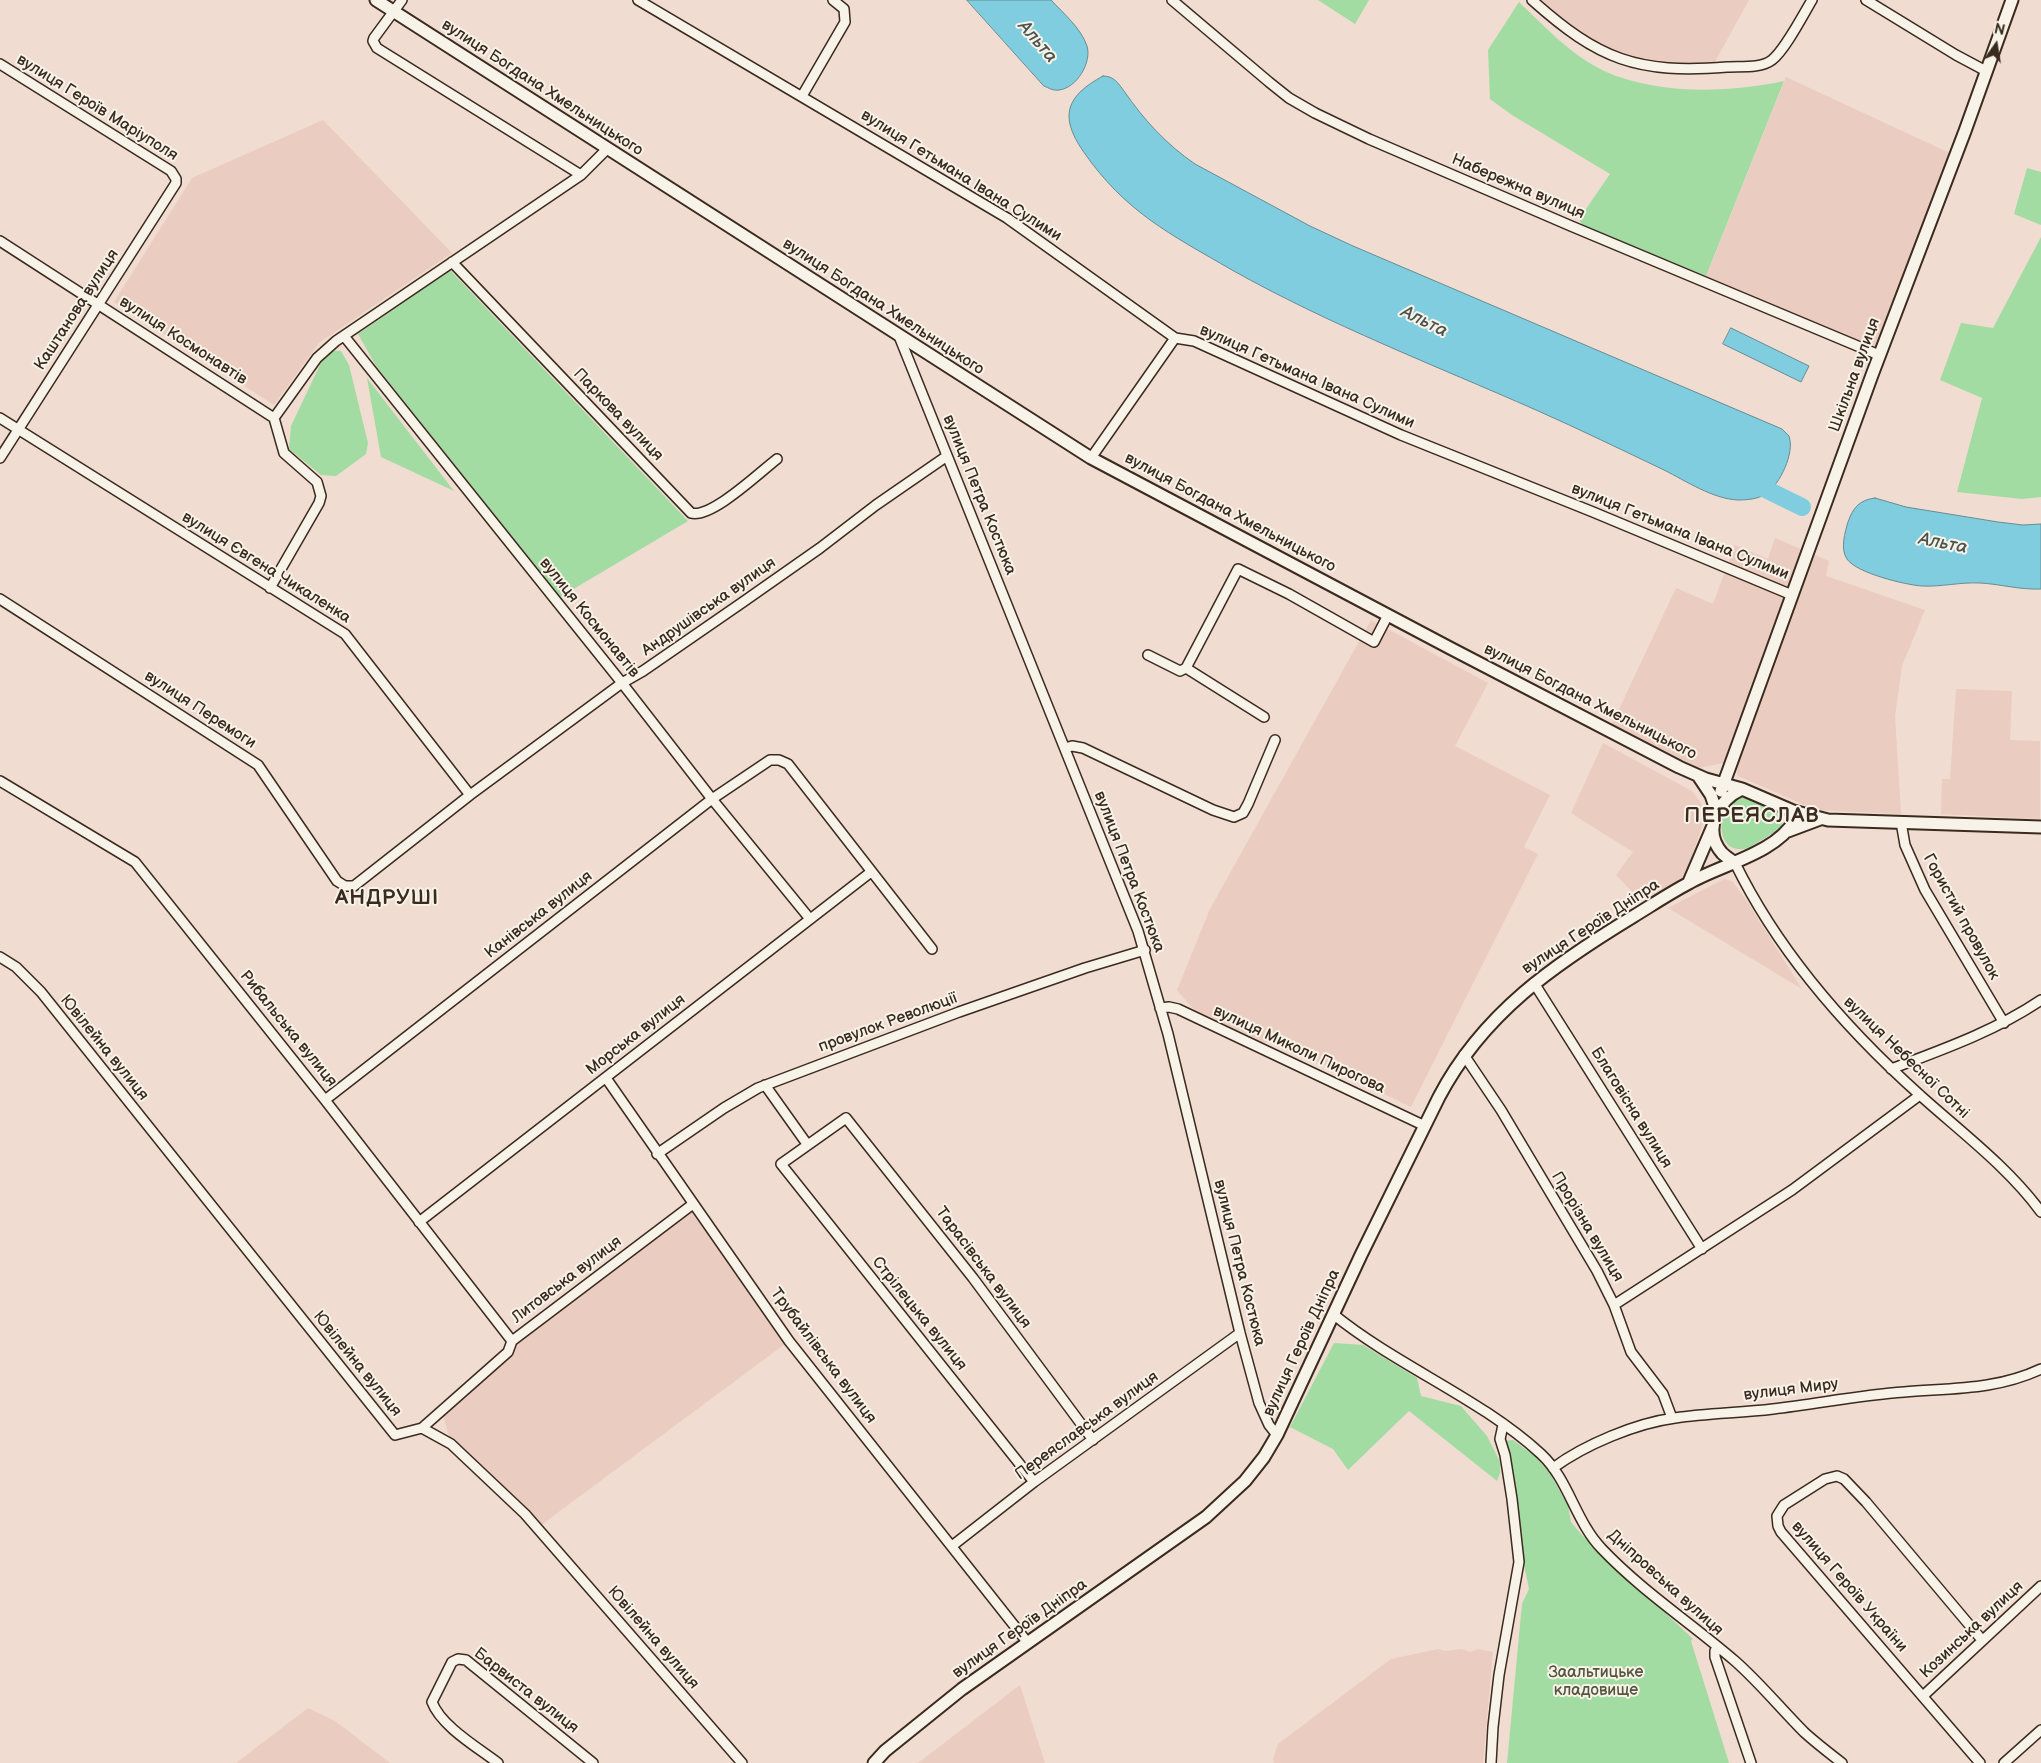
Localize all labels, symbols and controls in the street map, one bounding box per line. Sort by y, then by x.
street label: вулиця Богдана Хмельницького [438,16,646,160]
water label: Альта [1013,16,1061,68]
north arrow [1971,20,2021,70]
text: N [1992,20,2007,39]
street label: вулиця Героїв Маріуполя [13,50,181,166]
street label: вулиця Гетьмана Івана Сулими [857,106,1065,246]
street label: Набережна вулиця [1448,150,1588,224]
street label: вулиця Богдана Хмельницького [779,235,987,379]
street label: Каштанова вулиця [31,246,123,374]
street label: вулиця Космонавтів [116,293,250,389]
water label: Альта [1397,302,1451,342]
street label: Шкільна вулиця [1825,315,1885,435]
street label: вулиця Гетьмана Івана Сулими [1197,321,1417,433]
street label: Паркова вулиця [569,365,667,465]
street label: вулиця Петра Костюка [938,412,1020,578]
street label: вулиця Богдана Хмельницького [1121,449,1339,577]
street label: вулиця Гетьмана Івана Сулими [1568,479,1792,585]
street label: вулиця Євгена Чикаленка [178,508,354,628]
water label: Альта [1917,529,1969,559]
street label: Андрушівська вулиця [638,553,780,661]
street label: вулиця Космонавтів [535,554,643,682]
street label: вулиця Богдана Хмельницького [1480,640,1700,764]
street label: вулиця Перемоги [141,667,259,753]
street label: вулиця Петра Костюка [1089,789,1169,955]
district label: ПЕРЕЯСЛАВ [1683,804,1821,830]
street label: Гористий провулок [1918,851,2004,983]
street label: Канівська вулиця [481,867,597,963]
street label: вулиця Героїв Дніпра [1519,875,1663,979]
district label: АНДРУШІ [334,886,440,912]
street label: Рибальська вулиця [235,967,341,1091]
street label: провулок Революції [816,989,960,1057]
street label: Морська вулиця [583,990,689,1080]
street label: Ювілейна вулиця [56,991,152,1105]
street label: вулиця Небесної Сотні [1839,993,1973,1123]
street label: вулиця Миколи Пирогова [1210,1002,1388,1098]
street label: Благовісна вулиця [1586,1044,1676,1172]
street label: Прорізна вулиця [1547,1169,1627,1285]
street label: вулиця Петра Костюка [1209,1178,1269,1348]
street label: Тарасівська вулиця [931,1203,1035,1333]
street label: Литовська вулиця [508,1232,626,1328]
street label: Стрілецька вулиця [867,1253,971,1375]
street label: вулиця Героїв Дніпра [1259,1266,1345,1420]
street label: Трубайлівська вулиця [766,1285,880,1427]
street label: Ювілейна вулиця [309,1307,405,1421]
street label: Переяславська вулиця [1012,1368,1162,1484]
street label: вулиця Миру [1743,1375,1839,1405]
street label: вулиця Героїв України [1787,1518,1911,1656]
street label: Дніпровська вулиця [1603,1526,1727,1640]
street label: вулиця Героїв Дніпра [949,1575,1091,1683]
street label: Козинська вулиця [1916,1577,2028,1683]
street label: Ювілейна вулиця [603,1583,703,1693]
street label: Барвиста вулиця [470,1644,582,1738]
park label: Заальтицьке кладовище [1548,1663,1644,1701]

